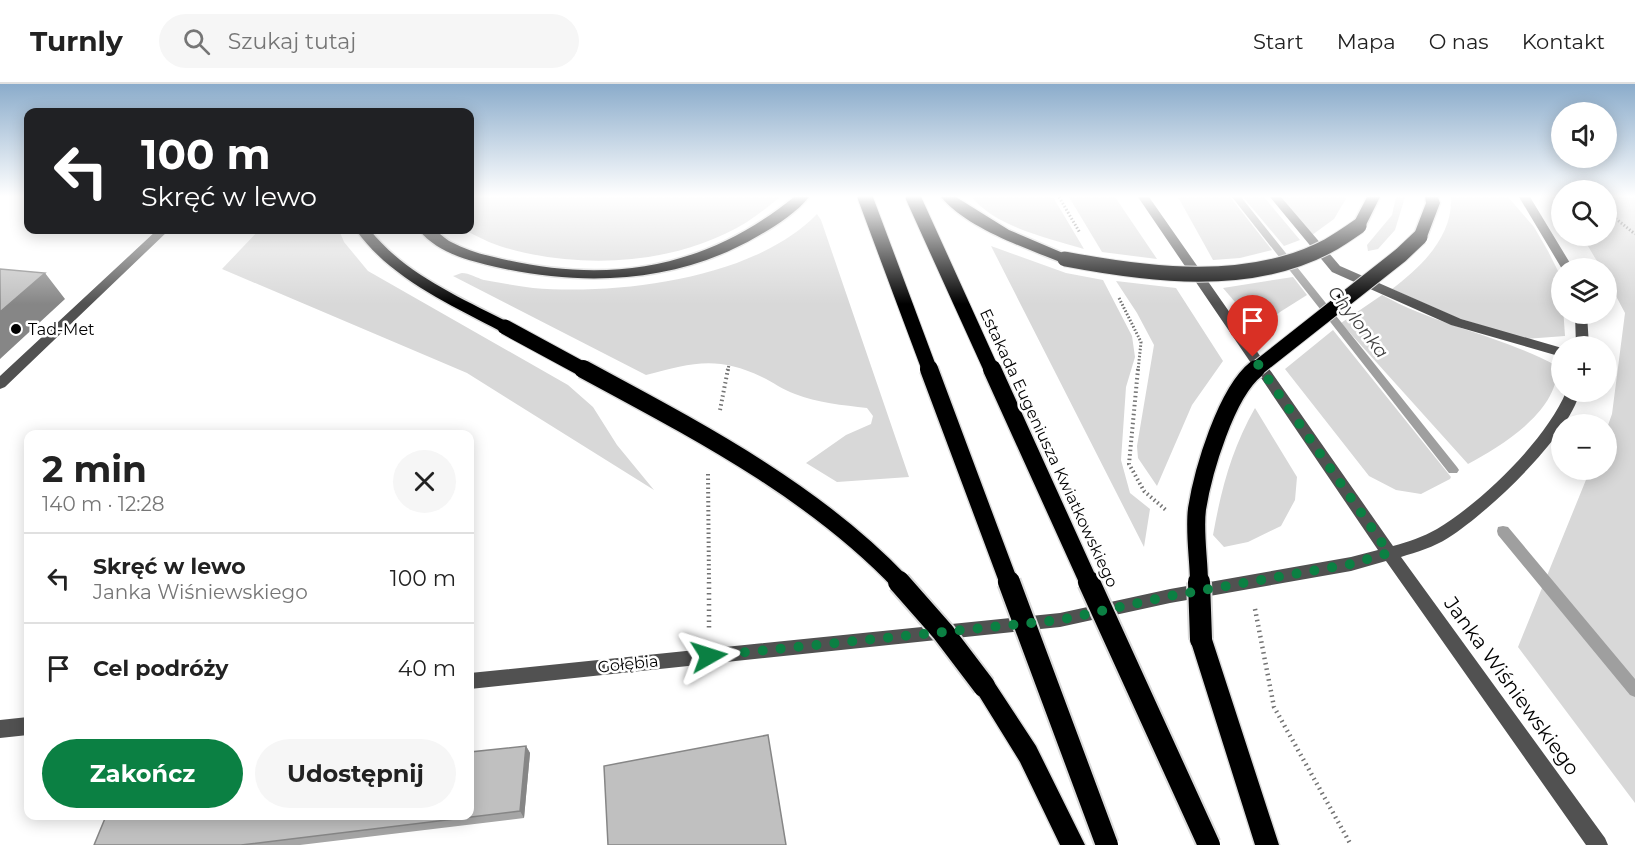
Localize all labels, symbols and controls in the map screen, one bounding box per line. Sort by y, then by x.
search box [159,14,579,68]
text: Turnly [30,24,123,58]
icon: search [180,25,213,58]
text: Szukaj tutaj [228,28,356,55]
text: Start [1253,29,1304,54]
text: Mapa [1337,29,1396,54]
text: O nas [1429,29,1489,54]
text: Kontakt [1522,29,1605,54]
map controls [1551,102,1617,480]
button: sound [1551,102,1617,168]
text: 100 m [141,128,270,180]
icon: left [42,132,120,210]
text: Skręć w lewo [141,180,317,213]
button: search [1551,180,1617,246]
button: layers [1551,258,1617,324]
water label: Chylonka [1323,282,1393,362]
pin [1227,295,1278,357]
icon: arrive [1236,304,1269,337]
street label: Estakada Eugeniusza Kwiatkowskiego [976,306,1122,590]
place label: Tad-Met [28,320,95,339]
marker: Tad-Met [9,322,23,336]
button: + [1551,336,1617,402]
button: − [1551,414,1617,480]
text: 2 min [42,447,147,491]
button: close [393,450,456,513]
text: 140 m · 12:28 [42,492,165,516]
text: Skręć w lewo [93,553,246,580]
icon: left [42,562,75,595]
text: 100 m [390,565,456,592]
text: Janka Wiśniewskiego [93,580,308,604]
street label: Janka Wiśniewskiego [1439,591,1585,780]
position arrow [677,624,741,688]
street label: Gołębia [597,651,659,677]
icon: arrive [42,652,75,685]
text: Cel podróży [93,655,229,682]
text: 40 m [398,655,456,682]
button: Zakończ [42,739,243,808]
button: Udostępnij [255,739,456,808]

